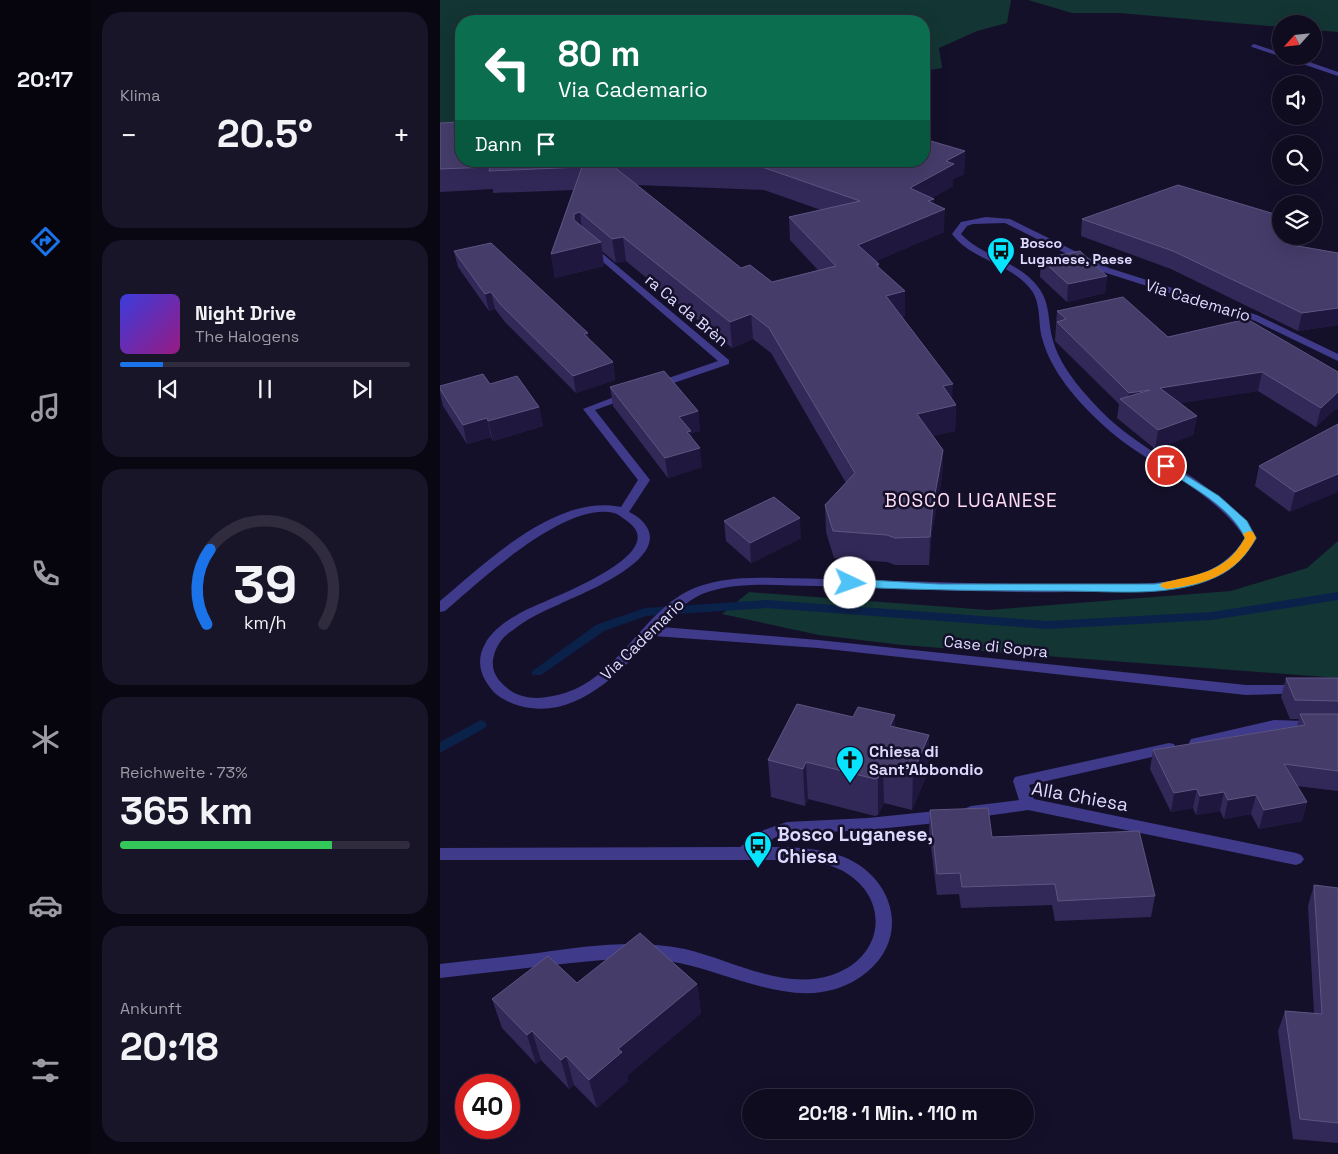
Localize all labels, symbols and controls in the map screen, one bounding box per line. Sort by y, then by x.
north arrow [1272,15,1322,65]
map controls [1272,15,1322,245]
text: 80 m [558,32,640,76]
icon: left [475,35,540,100]
text: 20:17 [17,65,73,93]
text: Via Cademario [558,75,708,103]
button: sound [1272,75,1322,125]
text: Klima [120,85,161,106]
text: 20.5° [217,110,313,158]
text: − [120,117,137,153]
text: + [393,117,410,153]
icon: arrive [532,130,560,158]
text: Dann [475,132,522,157]
button: search [1272,135,1322,185]
button: layers [1272,195,1322,245]
icon: directions [28,224,63,259]
place label: Bosco Luganese, Paese [1020,234,1132,268]
bus stop icon: Bosco Luganese, Paese [986,236,1016,275]
street label: ra Ca da Brèn [641,270,732,351]
street label: Via Cademario [1143,275,1253,326]
text: Night Drive [195,301,296,326]
text: The Halogens [195,326,299,347]
icon: previous [154,375,182,403]
icon: pause [251,375,279,403]
icon: next [348,375,376,403]
icon: music [28,390,63,425]
pin [1145,445,1187,487]
icon: arrive [1152,452,1180,480]
district label: BOSCO LUGANESE [884,488,1058,513]
text: 39 [233,552,297,618]
icon: phone [28,556,63,591]
position arrow [823,556,875,608]
street label: Via Cademario [596,594,689,685]
text: km/h [244,611,286,634]
street label: Case di Sopra [943,631,1049,662]
icon: climate [28,722,63,757]
place label: Chiesa di Sant'Abbondio [869,741,983,780]
church icon: Chiesa di Sant'Abbondio [835,745,865,784]
text: Reichweite · 73% [120,762,248,783]
street label: Alla Chiesa [1030,776,1130,817]
text: 365 km [120,787,253,835]
place label: Bosco Luganese, Chiesa [777,822,933,869]
bus stop icon: Bosco Luganese, Chiesa [743,830,773,869]
icon: car [28,888,63,923]
text: Ankunft [120,998,182,1019]
text: 20:18 [120,1023,219,1071]
icon: filters [28,1053,63,1088]
speed limit sign: 40 [455,1074,520,1139]
text: 20:18 · 1 Min. · 110 m [798,1101,978,1126]

